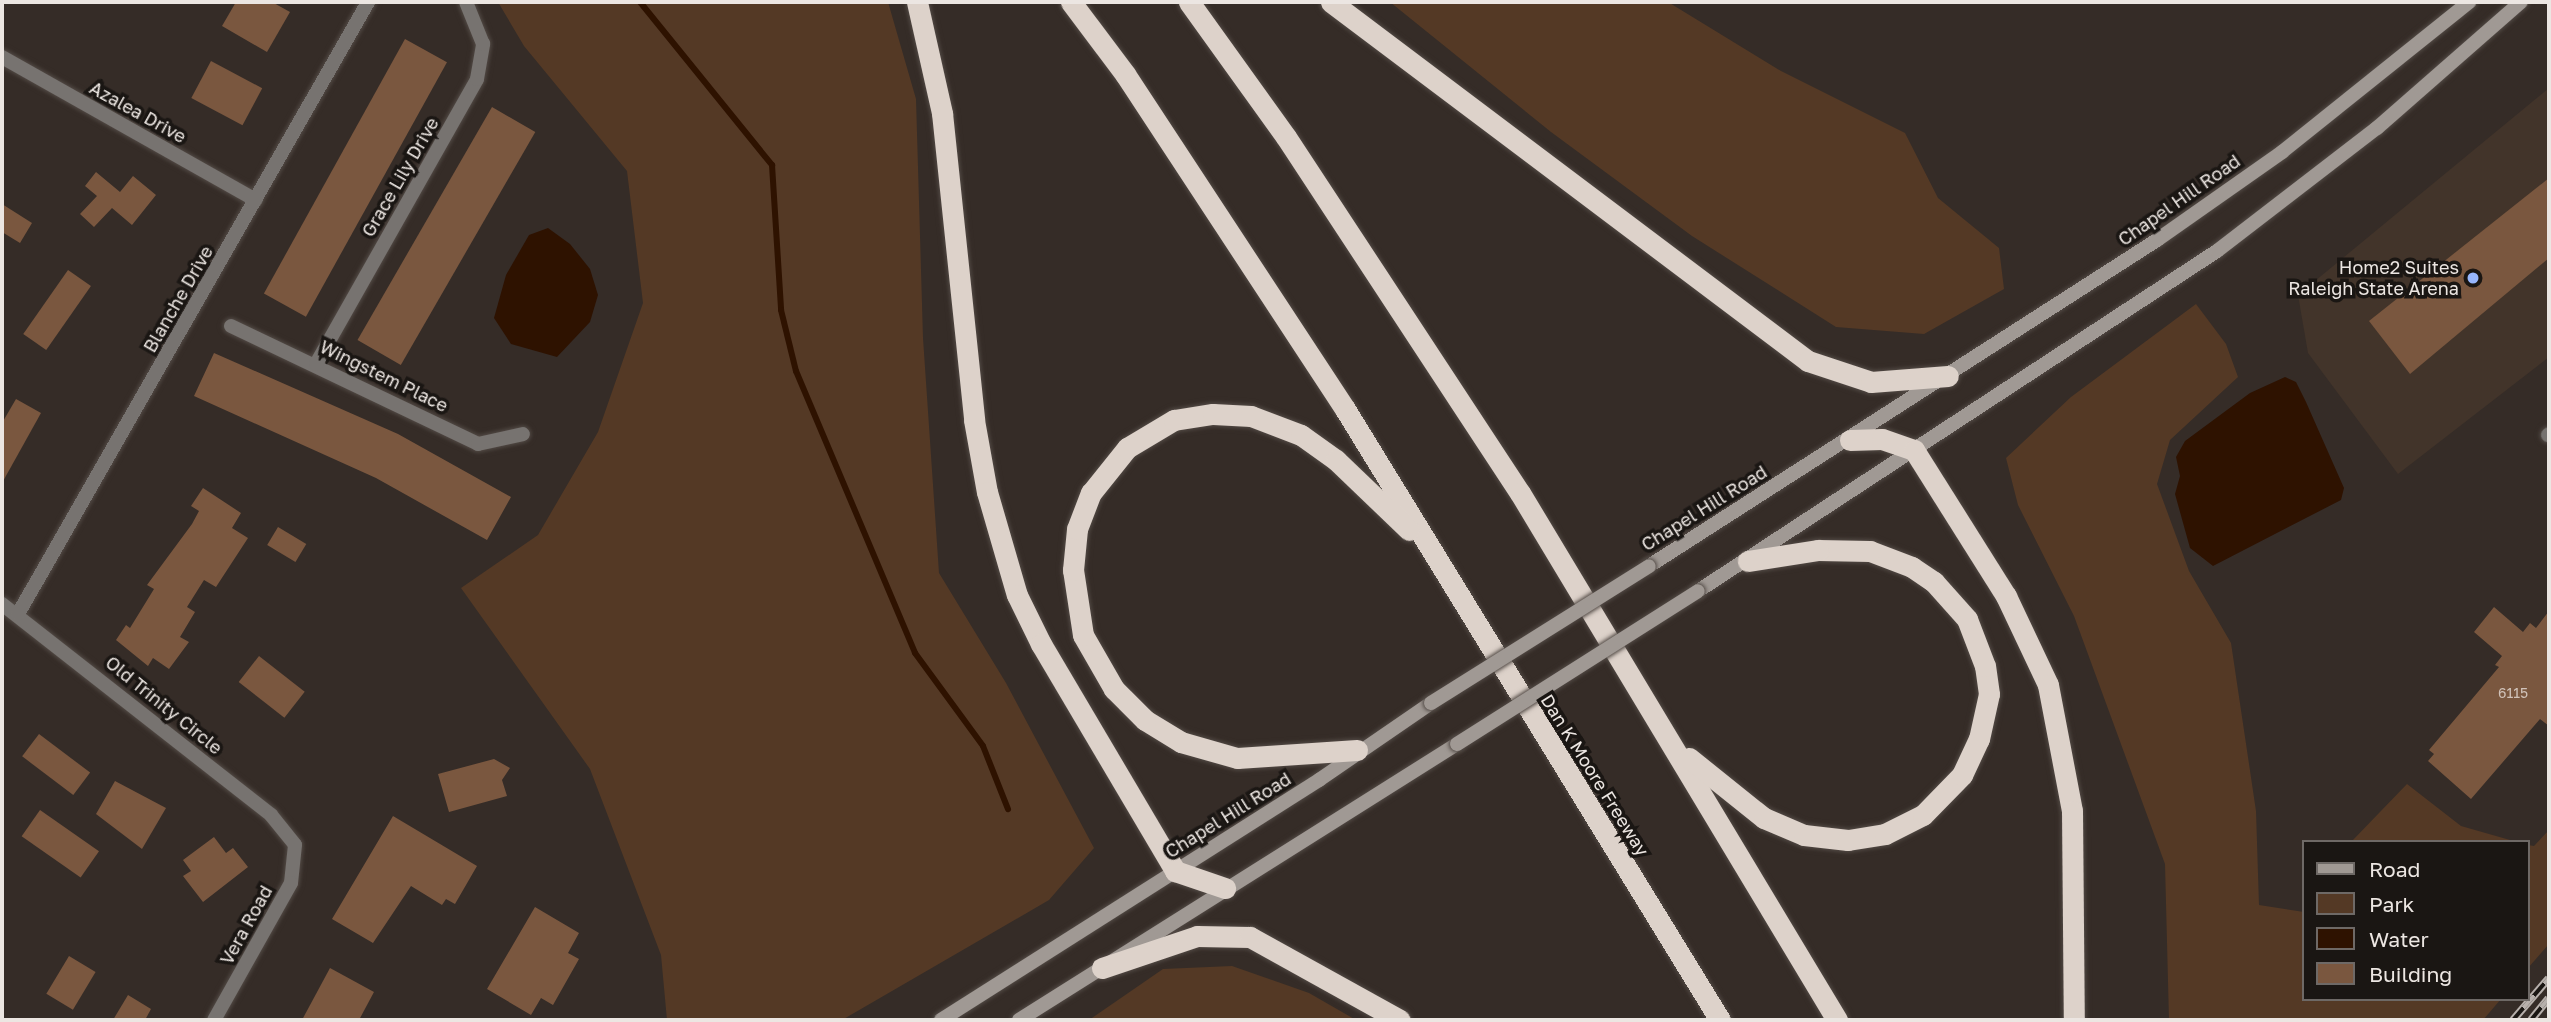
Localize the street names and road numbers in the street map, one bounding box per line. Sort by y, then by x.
street label: Azalea Drive [86,77,190,147]
street label: Grace Lily Drive [357,114,443,240]
street label: Chapel Hill Road [2114,150,2244,250]
street label: Blanche Drive [139,242,217,356]
street label: Wingstem Place [316,336,452,416]
street label: Chapel Hill Road [1637,461,1771,555]
street label: Old Trinity Circle [101,651,227,759]
street label: Dan K Moore Freeway [1536,690,1654,860]
street label: Chapel Hill Road [1161,768,1295,862]
street label: Vera Road [215,882,277,968]

